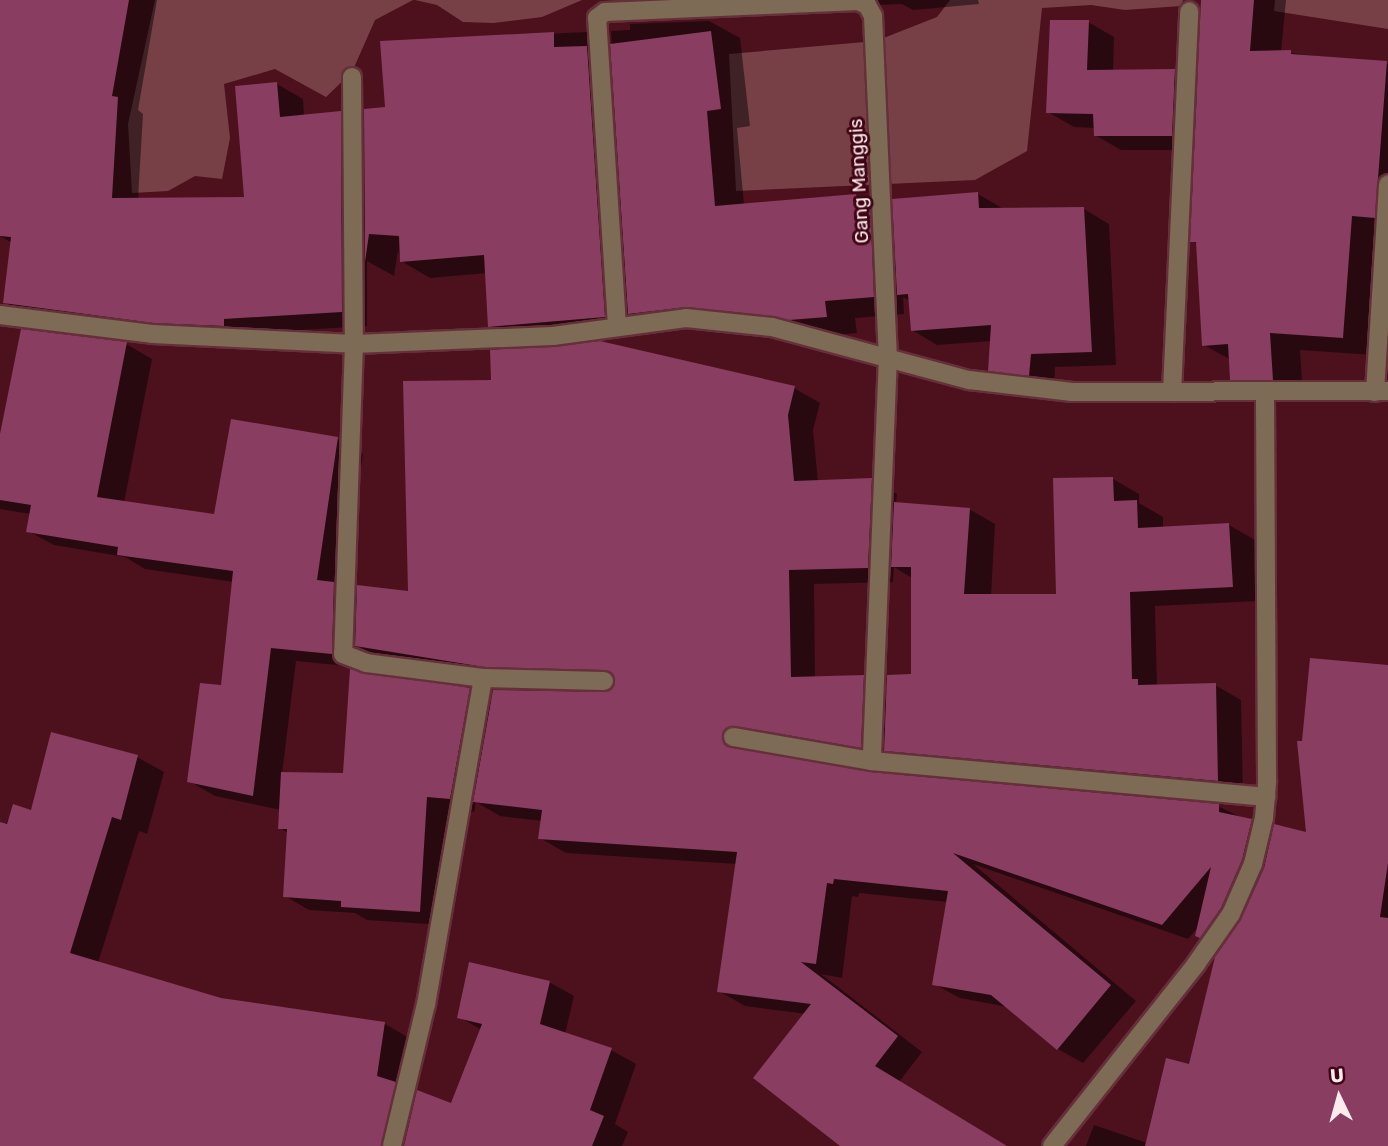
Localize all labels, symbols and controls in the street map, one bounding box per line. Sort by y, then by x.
street label: Gang Manggis [844,118,874,244]
north arrow [1304,1062,1374,1132]
text: U [1329,1064,1345,1088]

